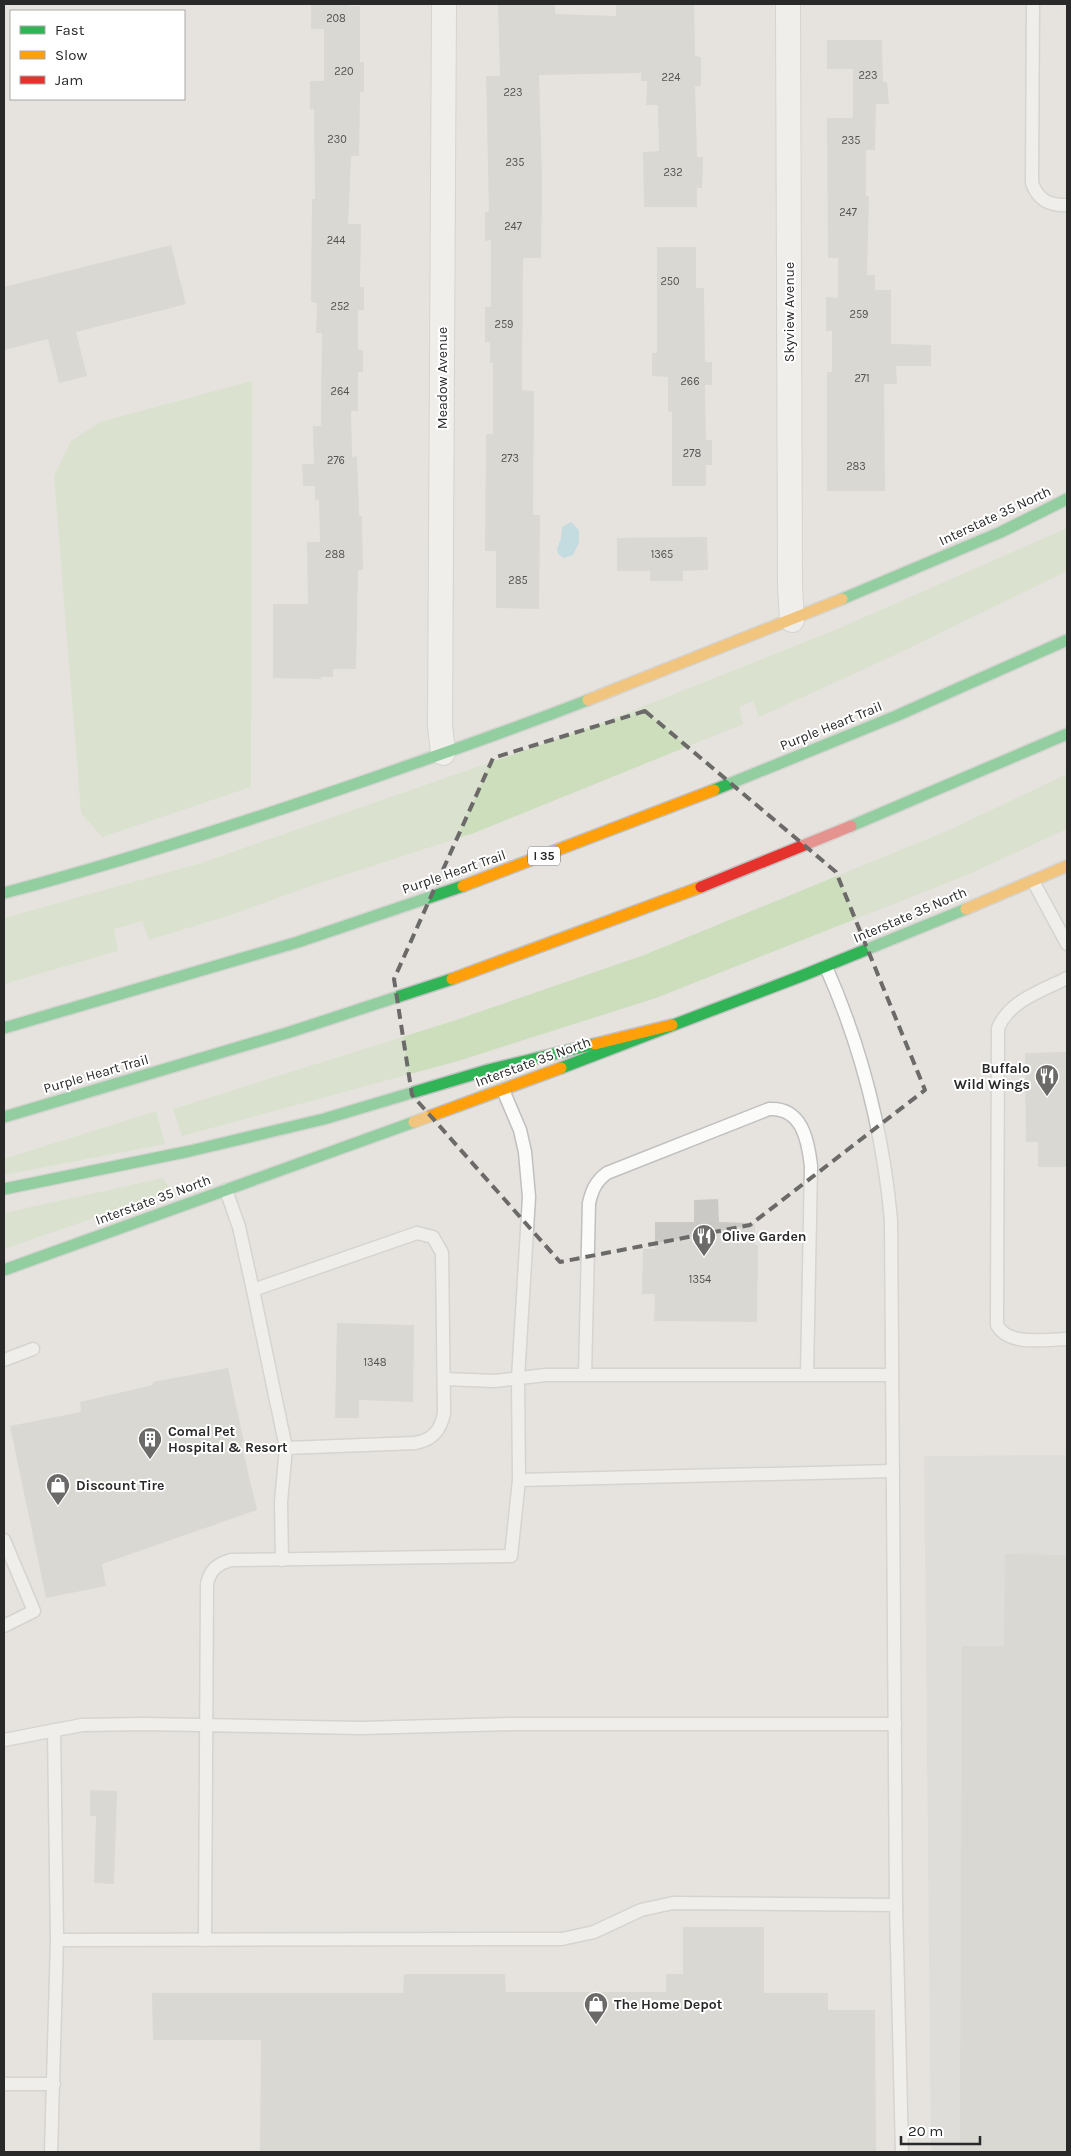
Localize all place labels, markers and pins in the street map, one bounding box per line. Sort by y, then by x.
place label: Buffalo Wild Wings [954,1060,1030,1093]
restaurant icon: Buffalo Wild Wings [1034,1063,1060,1097]
restaurant icon: Olive Garden [691,1223,717,1257]
place label: Olive Garden [722,1228,807,1245]
place label: Comal Pet Hospital & Resort [168,1423,288,1456]
building icon: Comal Pet Hospital & Resort [137,1426,163,1460]
shop icon: Discount Tire [45,1472,71,1506]
place label: Discount Tire [76,1477,164,1494]
shop icon: The Home Depot [583,1991,609,2025]
place label: The Home Depot [614,1996,723,2013]

